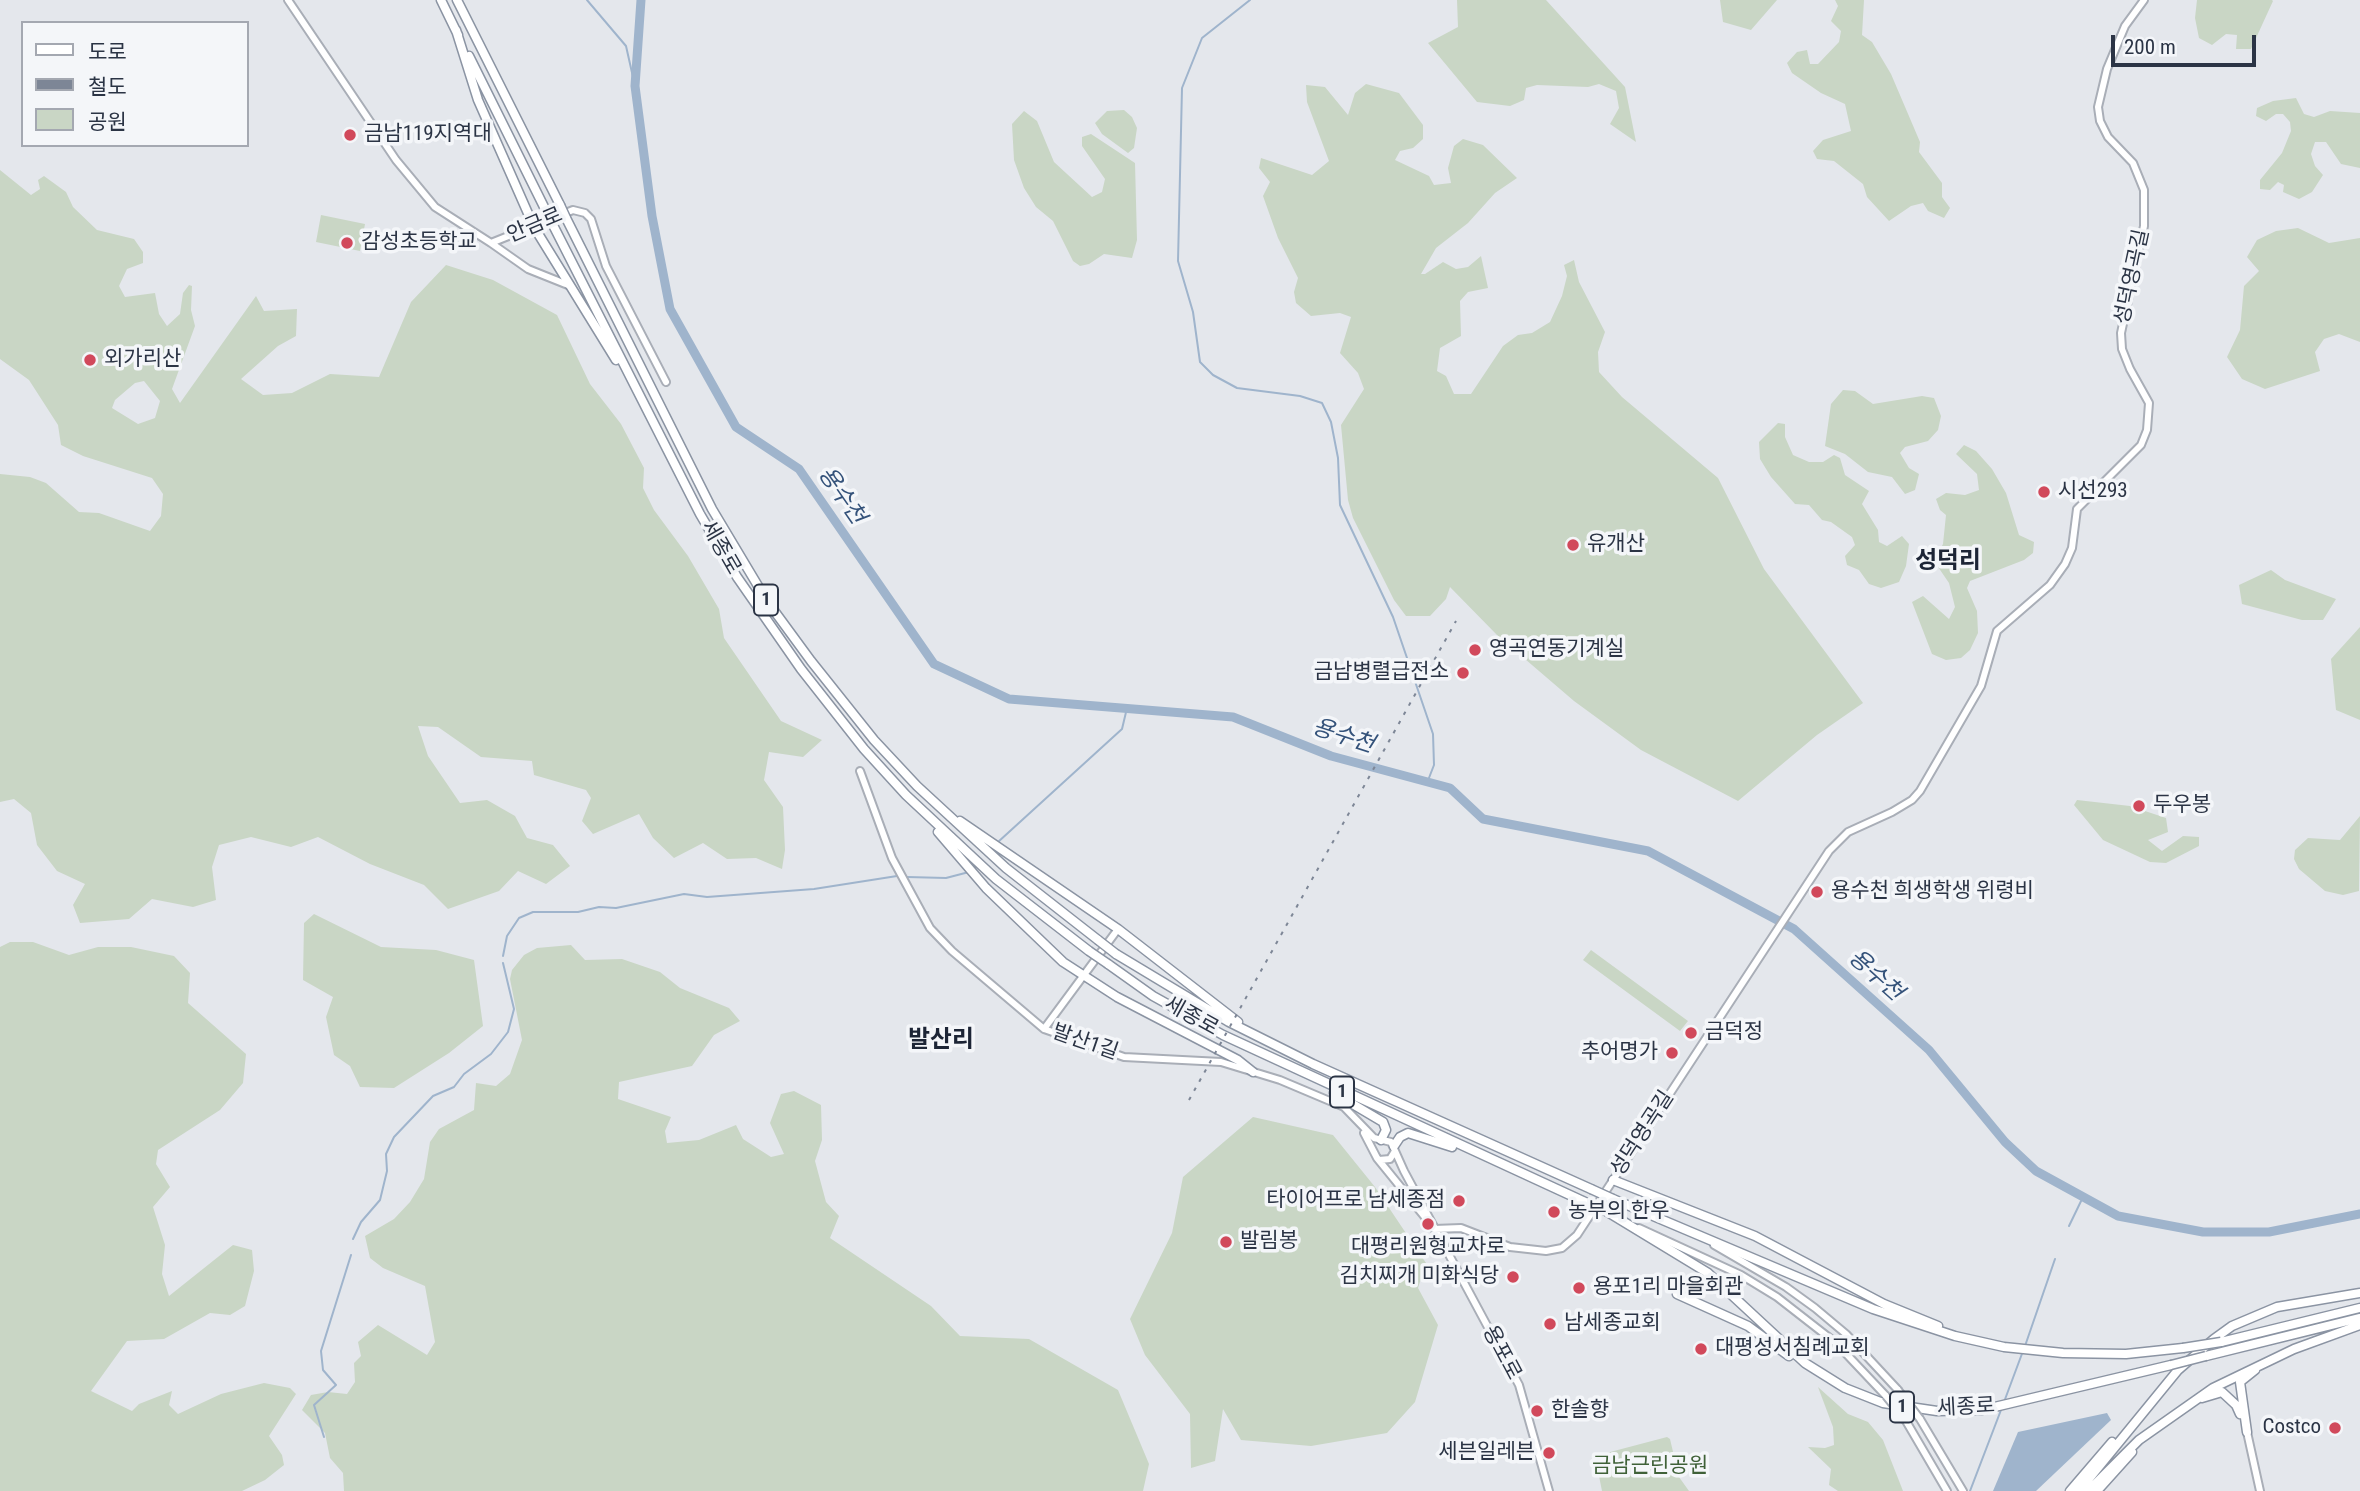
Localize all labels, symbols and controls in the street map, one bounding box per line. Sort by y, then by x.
legend [21,21,248,147]
scale bar [2115,21,2260,65]
text: 200 m [2124,35,2176,59]
text: 도로 [88,40,127,64]
text: 철도 [88,75,127,99]
text: 공원 [88,110,127,134]
place label: 금남119지역대 [364,122,492,148]
marker: 금남119지역대 [342,127,358,143]
street label: 안금로 [503,203,567,249]
street label: 성덕영곡길 [2111,227,2155,327]
place label: 감성초등학교 [361,230,477,256]
marker: 감성초등학교 [339,235,355,251]
place label: 외가리산 [104,347,181,373]
marker: 외가리산 [82,352,98,368]
water label: 용수천 [811,462,871,530]
place label: 시선293 [2058,479,2128,505]
marker: 시선293 [2036,484,2052,500]
street label: 세종로 [695,517,745,579]
place label: 유개산 [1587,532,1645,558]
marker: 유개산 [1565,537,1581,553]
district label: 성덕리 [1915,548,1981,576]
road number: 1 [754,584,778,615]
place label: 영곡연동기계실 [1489,637,1624,663]
marker: 영곡연동기계실 [1467,642,1483,658]
place label: 금남병렬급전소 [1314,660,1449,686]
marker: 금남병렬급전소 [1455,665,1471,681]
water label: 용수천 [1309,714,1377,760]
place label: 두우봉 [2153,793,2211,819]
marker: 두우봉 [2131,798,2147,814]
place label: 용수천 희생학생 위령비 [1831,879,2034,905]
marker: 용수천 희생학생 위령비 [1809,884,1825,900]
water label: 용수천 [1842,945,1908,1007]
street label: 세종로 [1160,992,1222,1042]
street label: 발산1길 [1049,1020,1121,1066]
place label: 금덕정 [1705,1020,1763,1046]
marker: 금덕정 [1683,1025,1699,1041]
district label: 발산리 [908,1027,974,1055]
place label: 추어명가 [1581,1040,1658,1066]
marker: 추어명가 [1664,1045,1680,1061]
road number: 1 [1330,1076,1354,1108]
street label: 성덕영곡길 [1606,1087,1680,1181]
place label: 타이어프로 남세종점 [1266,1188,1445,1214]
marker: 타이어프로 남세종점 [1451,1193,1467,1209]
place label: 농부의 한우 [1568,1199,1669,1225]
marker: 농부의 한우 [1546,1204,1562,1220]
marker: 대평리원형교차로 [1420,1216,1436,1232]
place label: 발림봉 [1240,1229,1298,1255]
marker: 발림봉 [1218,1234,1234,1250]
place label: 대평리원형교차로 [1351,1235,1505,1261]
place label: 김치찌개 미화식당 [1340,1264,1499,1290]
marker: 김치찌개 미화식당 [1505,1269,1521,1285]
place label: 용포1리 마을회관 [1593,1275,1743,1301]
marker: 용포1리 마을회관 [1571,1280,1587,1296]
place label: 남세종교회 [1564,1311,1661,1337]
marker: 남세종교회 [1542,1316,1558,1332]
street label: 용포로 [1476,1321,1526,1385]
place label: 대평성서침례교회 [1715,1336,1870,1362]
marker: 대평성서침례교회 [1693,1341,1709,1357]
road number: 1 [1890,1392,1914,1422]
street label: 세종로 [1936,1394,1996,1422]
place label: 한솔향 [1551,1398,1609,1424]
marker: 한솔향 [1529,1403,1545,1419]
place label: Costco [2263,1415,2321,1441]
marker: Costco [2327,1420,2343,1436]
place label: 세븐일레븐 [1438,1440,1535,1466]
marker: 세븐일레븐 [1541,1445,1557,1461]
park label: 금남근린공원 [1592,1454,1708,1480]

